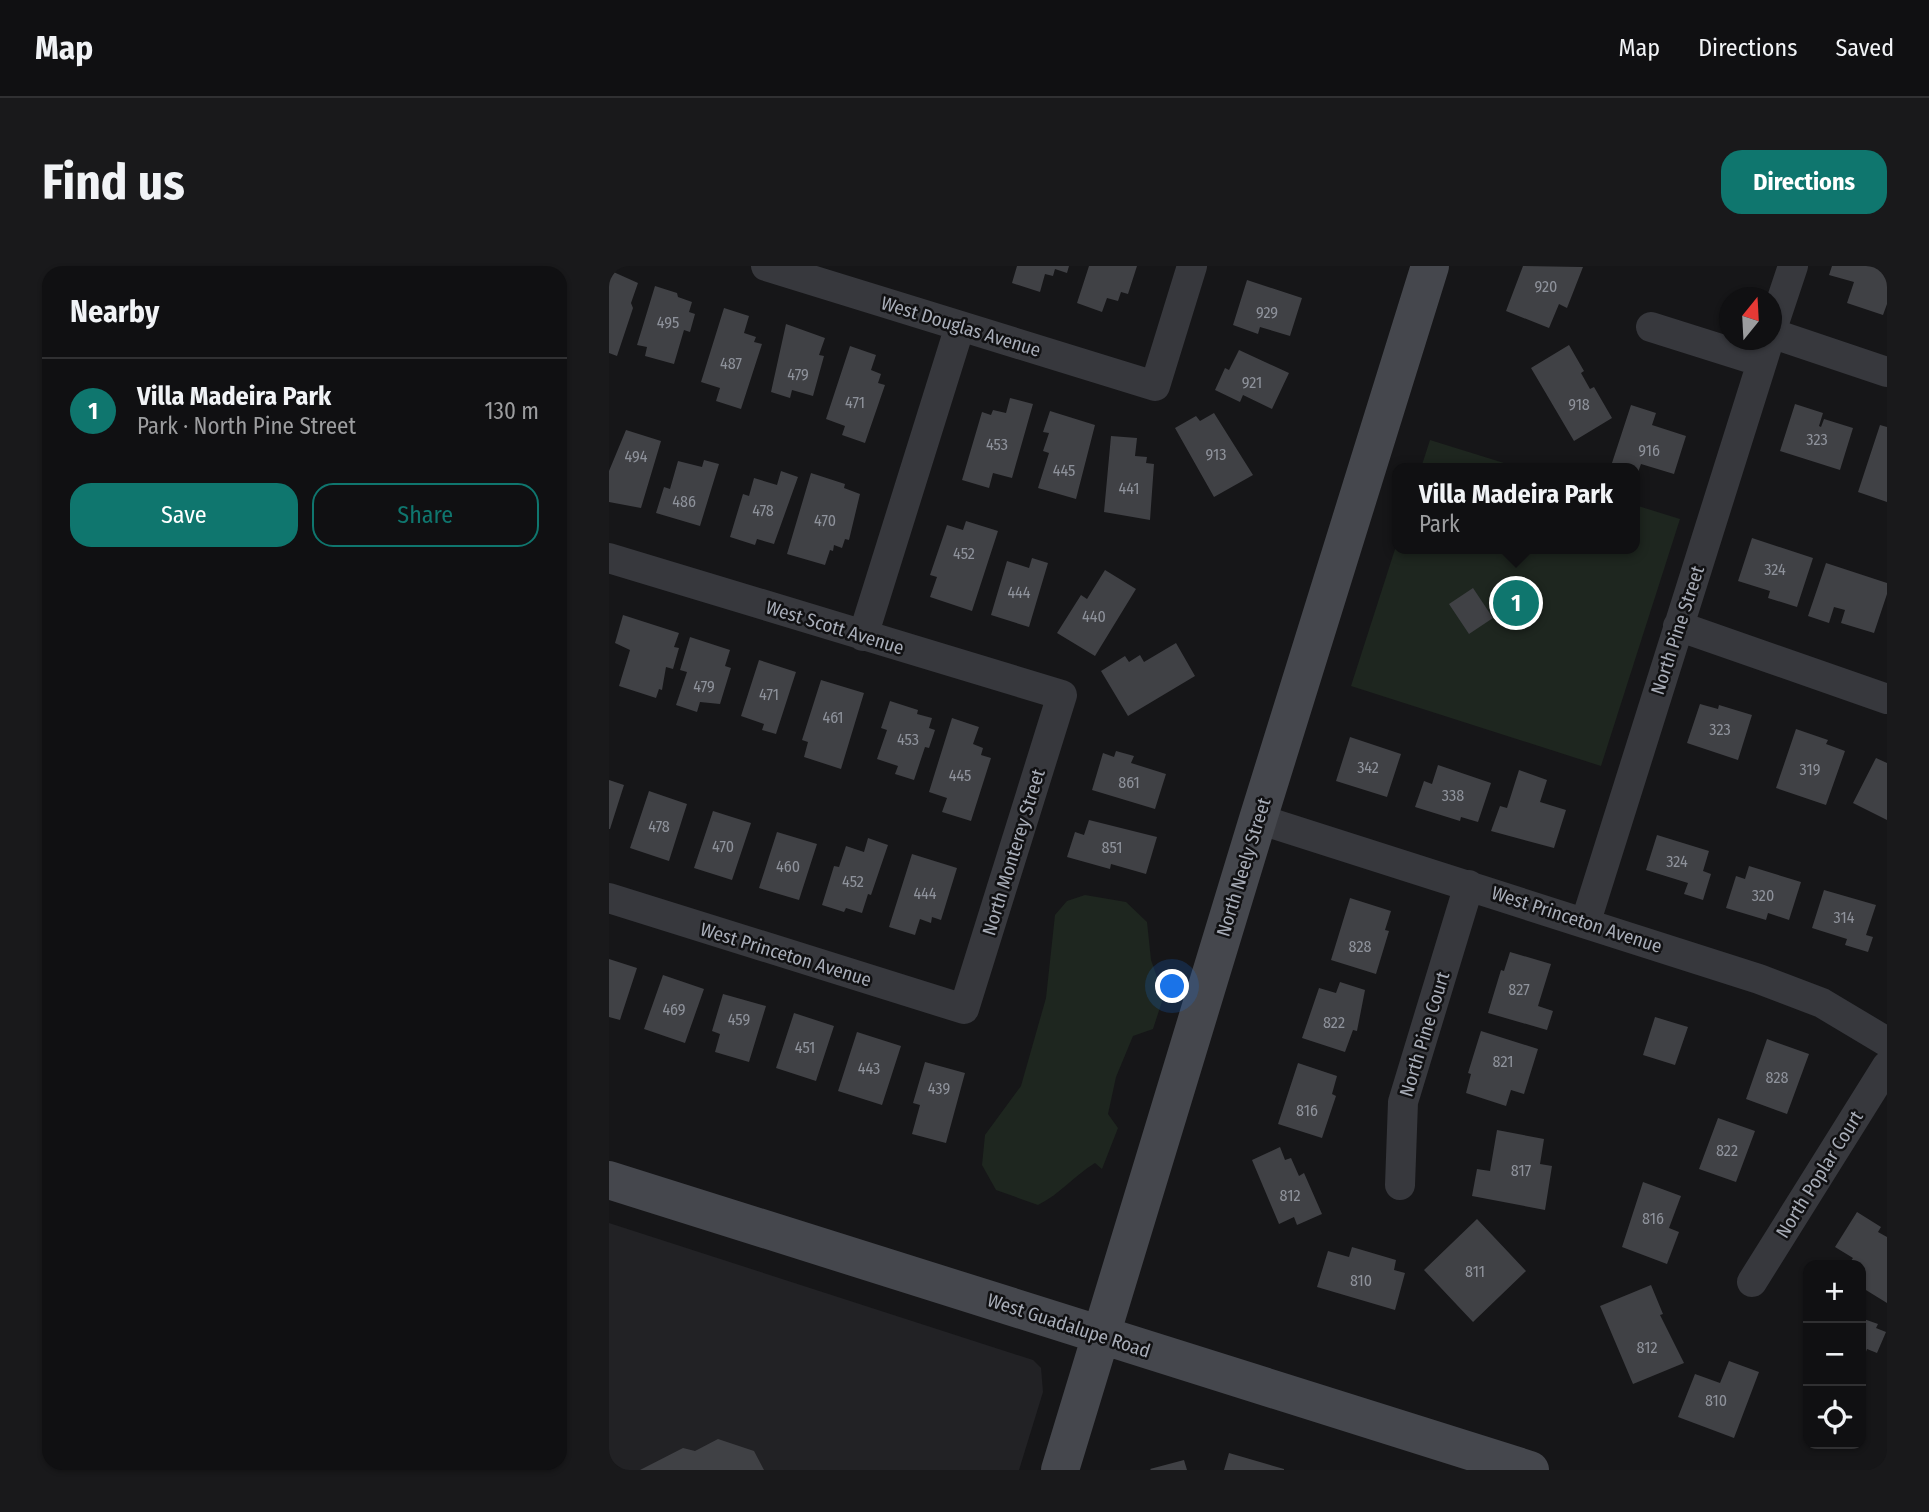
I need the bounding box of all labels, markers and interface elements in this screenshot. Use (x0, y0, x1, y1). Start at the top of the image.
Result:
text: Map (35, 28, 93, 68)
text: Map (1619, 34, 1660, 62)
text: Directions (1698, 34, 1797, 62)
text: Saved (1835, 34, 1894, 62)
button: Directions (1721, 150, 1887, 214)
text: Find us (42, 153, 185, 212)
house number: 920 (1535, 277, 1557, 296)
north arrow (1719, 287, 1782, 350)
street label: West Douglas Avenue (878, 291, 1044, 362)
text: Nearby (70, 294, 159, 330)
house number: 929 (1256, 303, 1278, 322)
house number: 495 (657, 313, 679, 332)
house number: 487 (720, 354, 743, 373)
house number: 479 (787, 365, 809, 384)
house number: 921 (1242, 373, 1262, 392)
text: Villa Madeira Park (137, 381, 331, 412)
house number: 471 (845, 393, 865, 412)
house number: 918 (1568, 395, 1590, 414)
text: 1 (88, 397, 98, 425)
text: 130 m (485, 397, 539, 425)
text: Park · North Pine Street (137, 412, 356, 440)
house number: 323 (1806, 430, 1828, 449)
house number: 453 (986, 435, 1008, 454)
house number: 916 (1638, 441, 1660, 460)
house number: 913 (1206, 445, 1226, 464)
house number: 494 (625, 447, 648, 466)
house number: 445 (1053, 461, 1075, 480)
popup (1392, 463, 1640, 554)
house number: 441 (1119, 479, 1139, 498)
text: Villa Madeira Park (1419, 479, 1613, 510)
button: Save (70, 483, 298, 547)
button: Share (312, 483, 539, 547)
house number: 486 (672, 492, 696, 511)
house number: 478 (752, 501, 774, 520)
text: Park (1419, 510, 1460, 538)
house number: 470 (814, 511, 836, 530)
house number: 452 (953, 544, 975, 563)
house number: 324 (1764, 560, 1786, 579)
street label: North Pine Street (1646, 562, 1709, 698)
pin: 1 (1493, 577, 1539, 629)
house number: 444 (1007, 583, 1031, 602)
street label: West Scott Avenue (763, 596, 907, 659)
house number: 440 (1082, 607, 1106, 626)
house number: 479 (693, 677, 715, 696)
house number: 471 (759, 685, 779, 704)
house number: 461 (822, 708, 844, 727)
house number: 323 (1709, 720, 1731, 739)
house number: 453 (897, 730, 919, 749)
house number: 342 (1357, 758, 1379, 777)
house number: 319 (1800, 760, 1821, 779)
street label: North Monterey Street (977, 765, 1050, 938)
house number: 445 (949, 766, 971, 785)
house number: 861 (1118, 773, 1140, 792)
house number: 338 (1442, 786, 1464, 805)
street label: North Neely Street (1211, 794, 1276, 939)
house number: 478 (648, 817, 670, 836)
house number: 470 (712, 837, 734, 856)
house number: 851 (1102, 838, 1122, 857)
house number: 324 (1666, 852, 1688, 871)
house number: 460 (776, 857, 800, 876)
house number: 452 (842, 872, 864, 891)
street label: West Princeton Avenue (1489, 881, 1665, 958)
house number: 444 (913, 884, 937, 903)
house number: 320 (1752, 886, 1774, 905)
house number: 314 (1834, 908, 1855, 927)
street label: West Princeton Avenue (697, 917, 874, 991)
house number: 828 (1349, 937, 1371, 956)
street label: North Pine Court (1395, 968, 1455, 1099)
your location (1155, 969, 1189, 1003)
house number: 827 (1508, 980, 1530, 999)
house number: 469 (662, 1000, 686, 1019)
house number: 459 (728, 1010, 750, 1029)
house number: 822 (1323, 1013, 1345, 1032)
house number: 451 (795, 1038, 815, 1057)
house number: 821 (1493, 1052, 1513, 1071)
house number: 443 (858, 1059, 880, 1078)
house number: 828 (1766, 1068, 1788, 1087)
house number: 439 (928, 1079, 950, 1098)
house number: 816 (1296, 1101, 1318, 1120)
street label: North Poplar Court (1771, 1106, 1868, 1242)
house number: 822 (1716, 1141, 1738, 1160)
house number: 817 (1511, 1161, 1532, 1180)
house number: 812 (1280, 1186, 1300, 1205)
house number: 816 (1642, 1209, 1664, 1228)
map controls (1803, 1260, 1866, 1449)
button: + (1803, 1260, 1866, 1323)
house number: 811 (1465, 1262, 1485, 1281)
house number: 810 (1350, 1271, 1372, 1290)
street label: West Guadalupe Road (984, 1288, 1153, 1363)
button: − (1803, 1323, 1866, 1386)
house number: 812 (1637, 1338, 1657, 1357)
button: locate (1803, 1386, 1866, 1449)
house number: 810 (1705, 1391, 1727, 1410)

